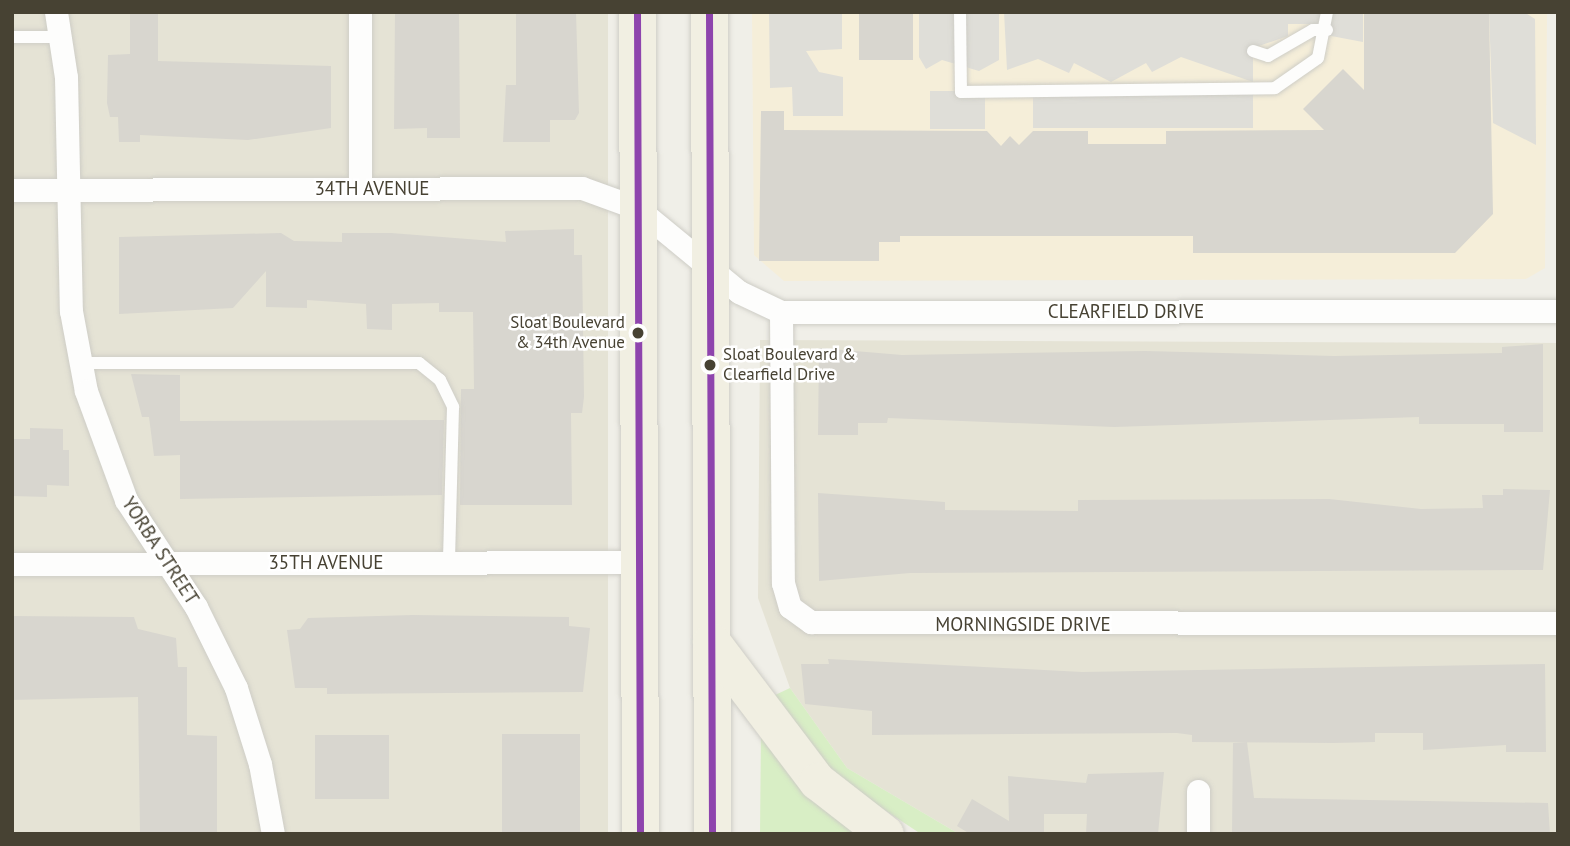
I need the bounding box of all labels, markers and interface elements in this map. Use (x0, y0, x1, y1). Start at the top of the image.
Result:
street label: 34TH AVENUE (314, 178, 430, 200)
street label: CLEARFIELD DRIVE (1048, 301, 1204, 323)
place label: Sloat Boulevard & 34th Avenue (510, 313, 625, 353)
marker: Sloat Boulevard & 34th Avenue (631, 326, 645, 340)
place label: Sloat Boulevard & Clearfield Drive (723, 345, 856, 385)
marker: Sloat Boulevard & Clearfield Drive (703, 358, 717, 372)
street label: YORBA STREET (117, 493, 203, 609)
street label: 35TH AVENUE (268, 552, 384, 574)
street label: MORNINGSIDE DRIVE (935, 614, 1111, 636)

